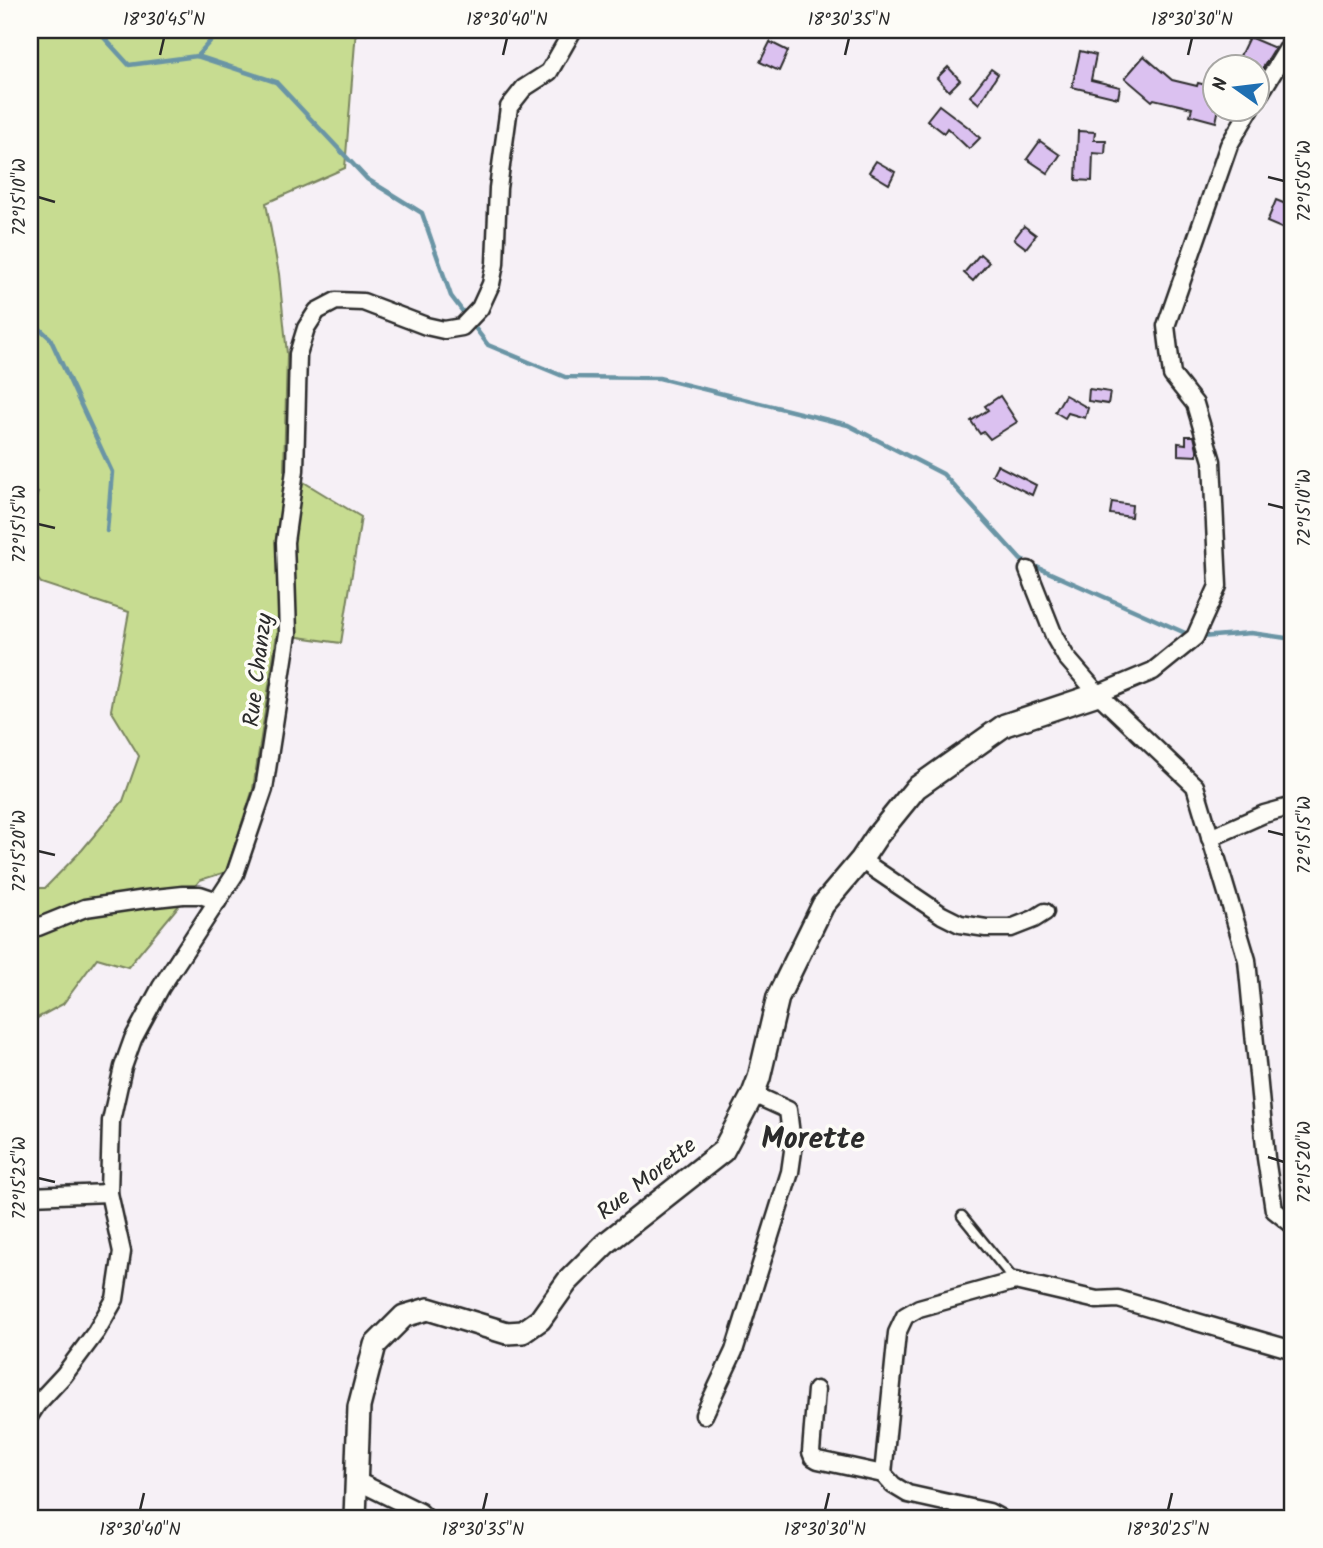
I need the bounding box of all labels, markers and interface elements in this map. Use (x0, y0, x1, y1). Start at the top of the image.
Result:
text: 18°30'45"N (123, 6, 205, 35)
text: 18°30'40"N (466, 6, 548, 35)
text: 18°30'35"N (808, 6, 890, 35)
text: 18°30'30"N (1151, 6, 1233, 35)
north arrow (1200, 52, 1270, 122)
text: N (1205, 75, 1237, 94)
text: 72°15'05"W (1291, 140, 1320, 222)
text: 72°15'10"W (6, 158, 35, 236)
text: 72°15'10"W (1291, 469, 1320, 547)
text: 72°15'15"W (6, 485, 35, 563)
street label: Rue Chanzy (234, 611, 284, 729)
text: 72°15'15"W (1291, 796, 1320, 874)
text: 72°15'20"W (6, 810, 35, 892)
district label: Morette (761, 1116, 865, 1164)
text: 72°15'20"W (1291, 1121, 1320, 1203)
street label: Rue Morette (589, 1129, 705, 1230)
text: 72°15'25"W (6, 1137, 35, 1219)
text: 18°30'40"N (99, 1516, 181, 1545)
text: 18°30'35"N (442, 1516, 524, 1545)
text: 18°30'30"N (784, 1516, 866, 1545)
text: 18°30'25"N (1127, 1516, 1209, 1545)

